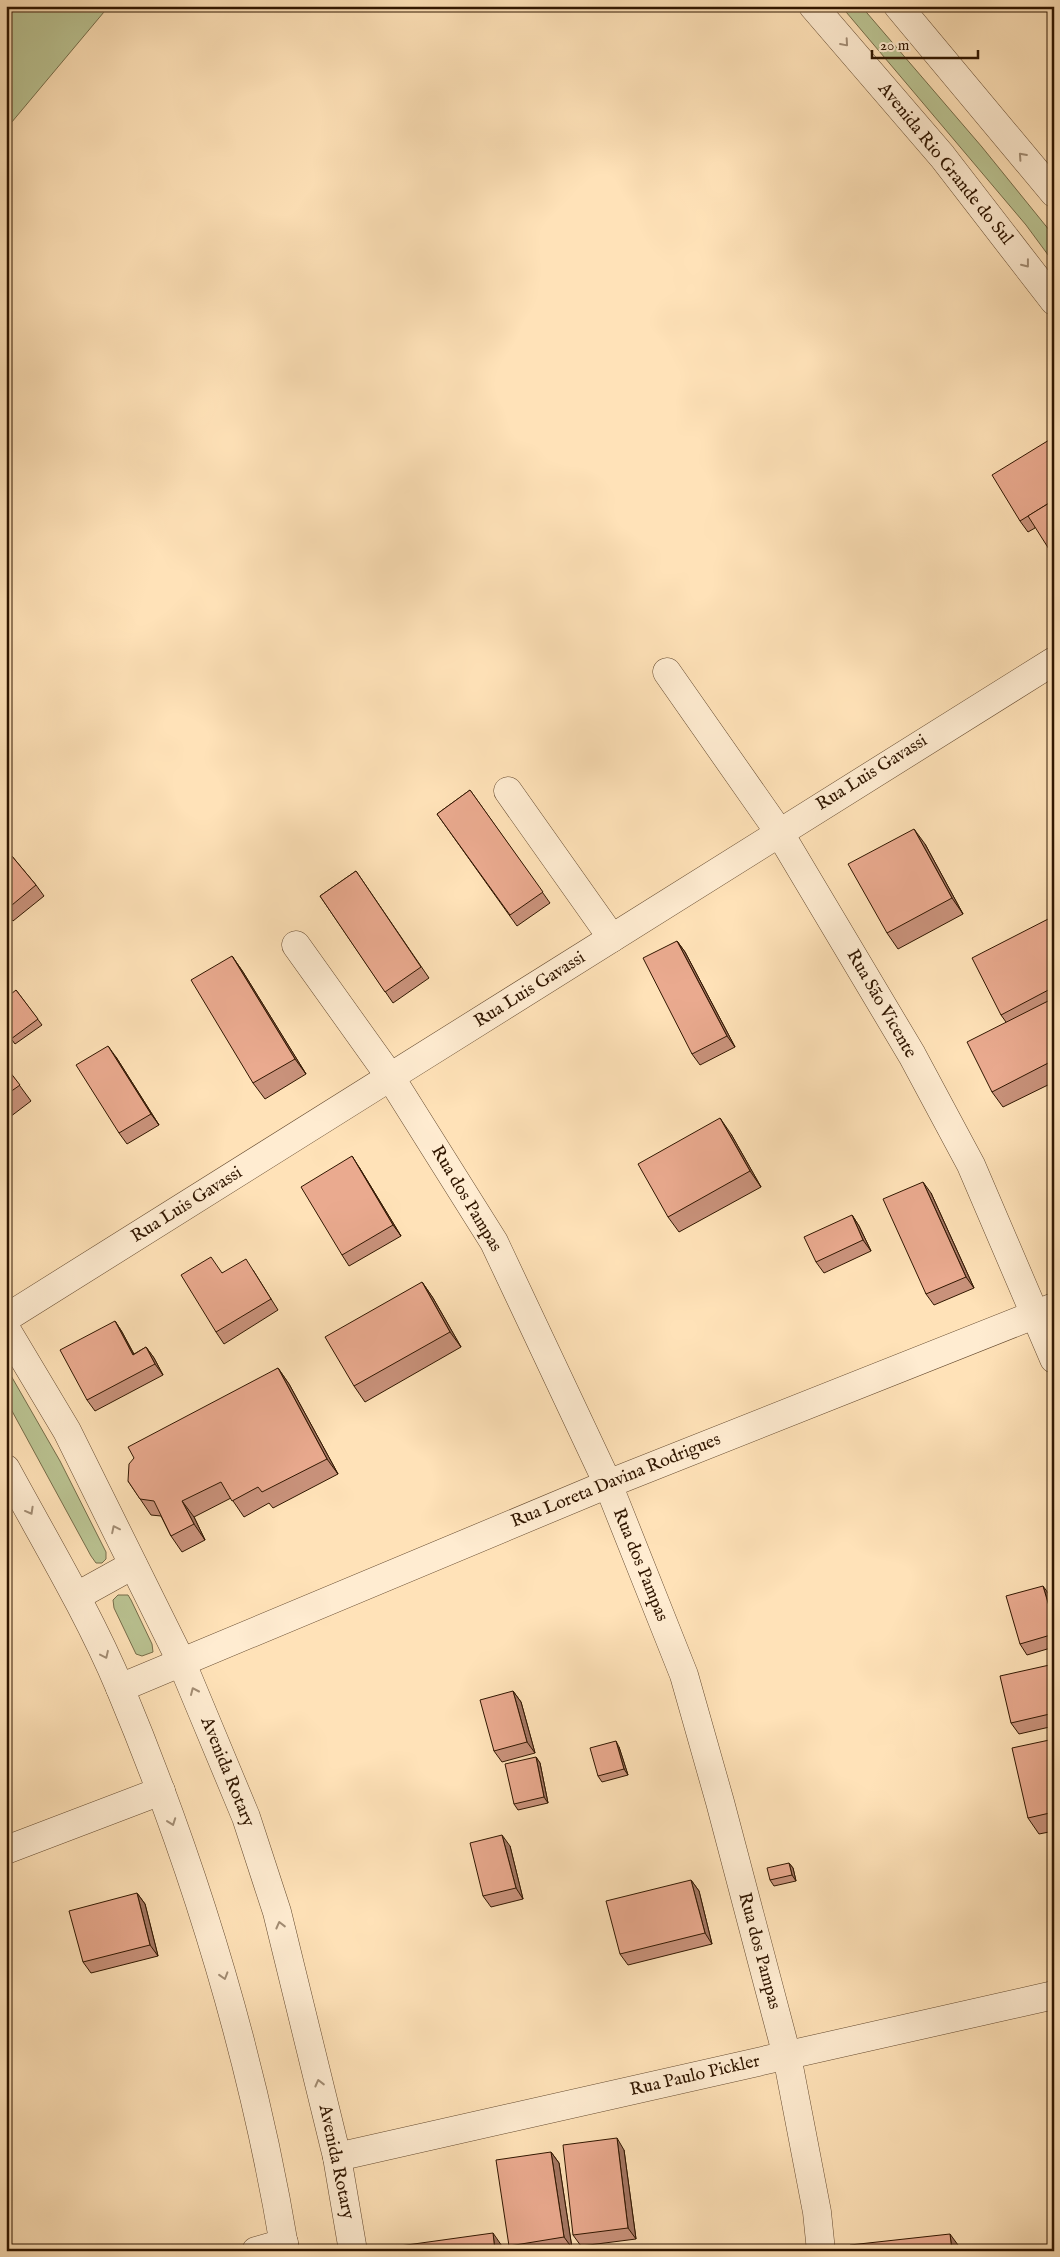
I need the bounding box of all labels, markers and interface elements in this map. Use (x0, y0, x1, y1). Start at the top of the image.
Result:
scale bar (872, 28, 979, 60)
text: 20 m (880, 36, 910, 55)
one-way arrow (840, 37, 849, 46)
street label: Avenida Rio Grande do Sul (872, 77, 1018, 250)
one-way arrow (1019, 152, 1028, 161)
one-way arrow (1020, 258, 1029, 267)
street label: Rua Luis Gavassi (812, 730, 932, 816)
street label: Rua São Vicente (841, 946, 921, 1062)
street label: Rua Luis Gavassi (470, 947, 590, 1033)
street label: Rua dos Pampas (425, 1142, 507, 1256)
street label: Rua Luis Gavassi (127, 1162, 247, 1248)
street label: Rua Loreta Davina Rodrigues (508, 1428, 724, 1534)
street label: Rua dos Pampas (607, 1505, 673, 1625)
one-way arrow (23, 1506, 33, 1515)
one-way arrow (111, 1525, 121, 1534)
one-way arrow (98, 1650, 108, 1659)
one-way arrow (190, 1687, 201, 1696)
street label: Avenida Rotary (194, 1713, 259, 1830)
one-way arrow (166, 1817, 176, 1826)
street label: Rua dos Pampas (732, 1890, 786, 2012)
one-way arrow (275, 1921, 286, 1930)
one-way arrow (218, 1972, 228, 1980)
street label: Rua Paulo Pickler (628, 2050, 763, 2102)
one-way arrow (314, 2079, 325, 2088)
street label: Avenida Rotary (312, 2102, 359, 2221)

